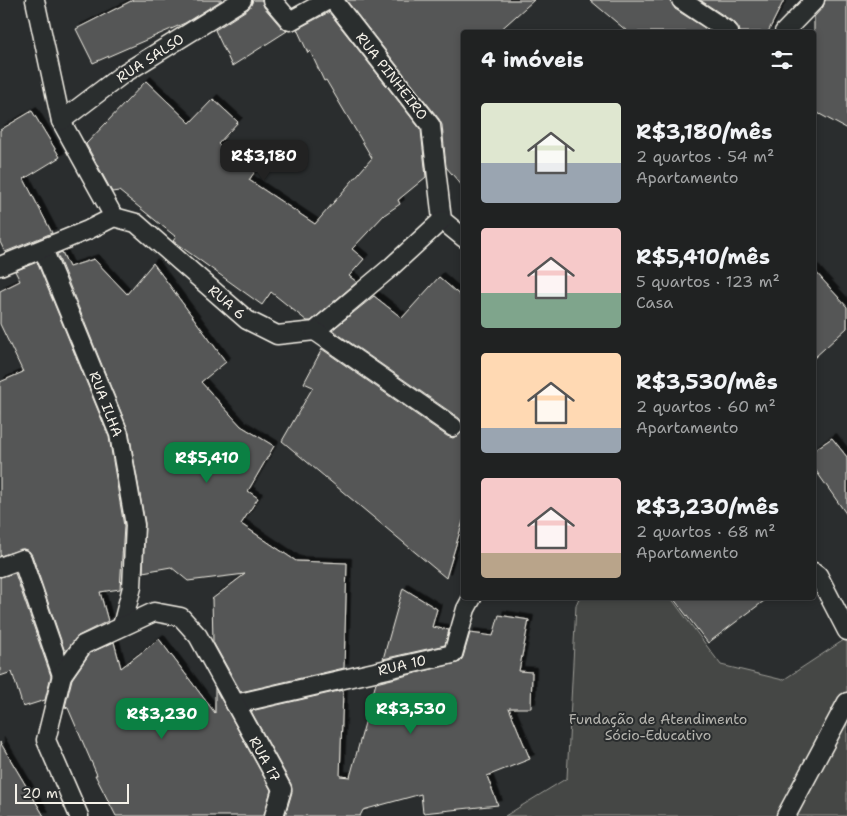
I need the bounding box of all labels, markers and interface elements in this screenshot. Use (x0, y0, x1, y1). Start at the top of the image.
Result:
street label: RUA SALSO (113, 29, 187, 87)
street label: RUA PINHEIRO (352, 29, 432, 123)
text: 4 imóveis (481, 46, 584, 74)
icon: filters (768, 46, 796, 74)
text: R$3,180/mês (636, 118, 772, 146)
icon: home (521, 123, 581, 183)
pin: R$3,180 (218, 140, 310, 182)
text: R$3,180 (231, 145, 297, 166)
text: 2 quartos · 54 m² (636, 146, 774, 167)
text: Apartamento (636, 167, 738, 188)
text: R$5,410/mês (636, 243, 770, 271)
icon: home (521, 248, 581, 308)
text: 5 quartos · 123 m² (636, 271, 780, 292)
street label: RUA 6 (205, 281, 249, 323)
text: Casa (636, 292, 673, 313)
text: R$3,530/mês (636, 368, 778, 396)
street label: RUA ILHA (85, 369, 127, 439)
icon: home (521, 373, 581, 433)
text: 2 quartos · 60 m² (636, 396, 776, 417)
text: Apartamento (636, 417, 738, 438)
pin: R$5,410 (161, 442, 253, 484)
text: R$5,410 (175, 447, 239, 468)
text: R$3,230/mês (636, 493, 779, 521)
icon: home (521, 498, 581, 558)
text: 2 quartos · 68 m² (636, 521, 776, 542)
text: Apartamento (636, 542, 738, 563)
street label: RUA 10 (376, 651, 428, 679)
pin: R$3,530 (365, 692, 457, 735)
pin: R$3,230 (116, 698, 208, 740)
text: R$3,530 (376, 698, 446, 719)
text: R$3,230 (127, 703, 197, 724)
park label: Fundação de Atendimento Sócio-Educativo (569, 710, 747, 744)
street label: RUA 17 (245, 733, 285, 785)
scale bar (15, 781, 129, 804)
text: 20 m (22, 784, 58, 802)

